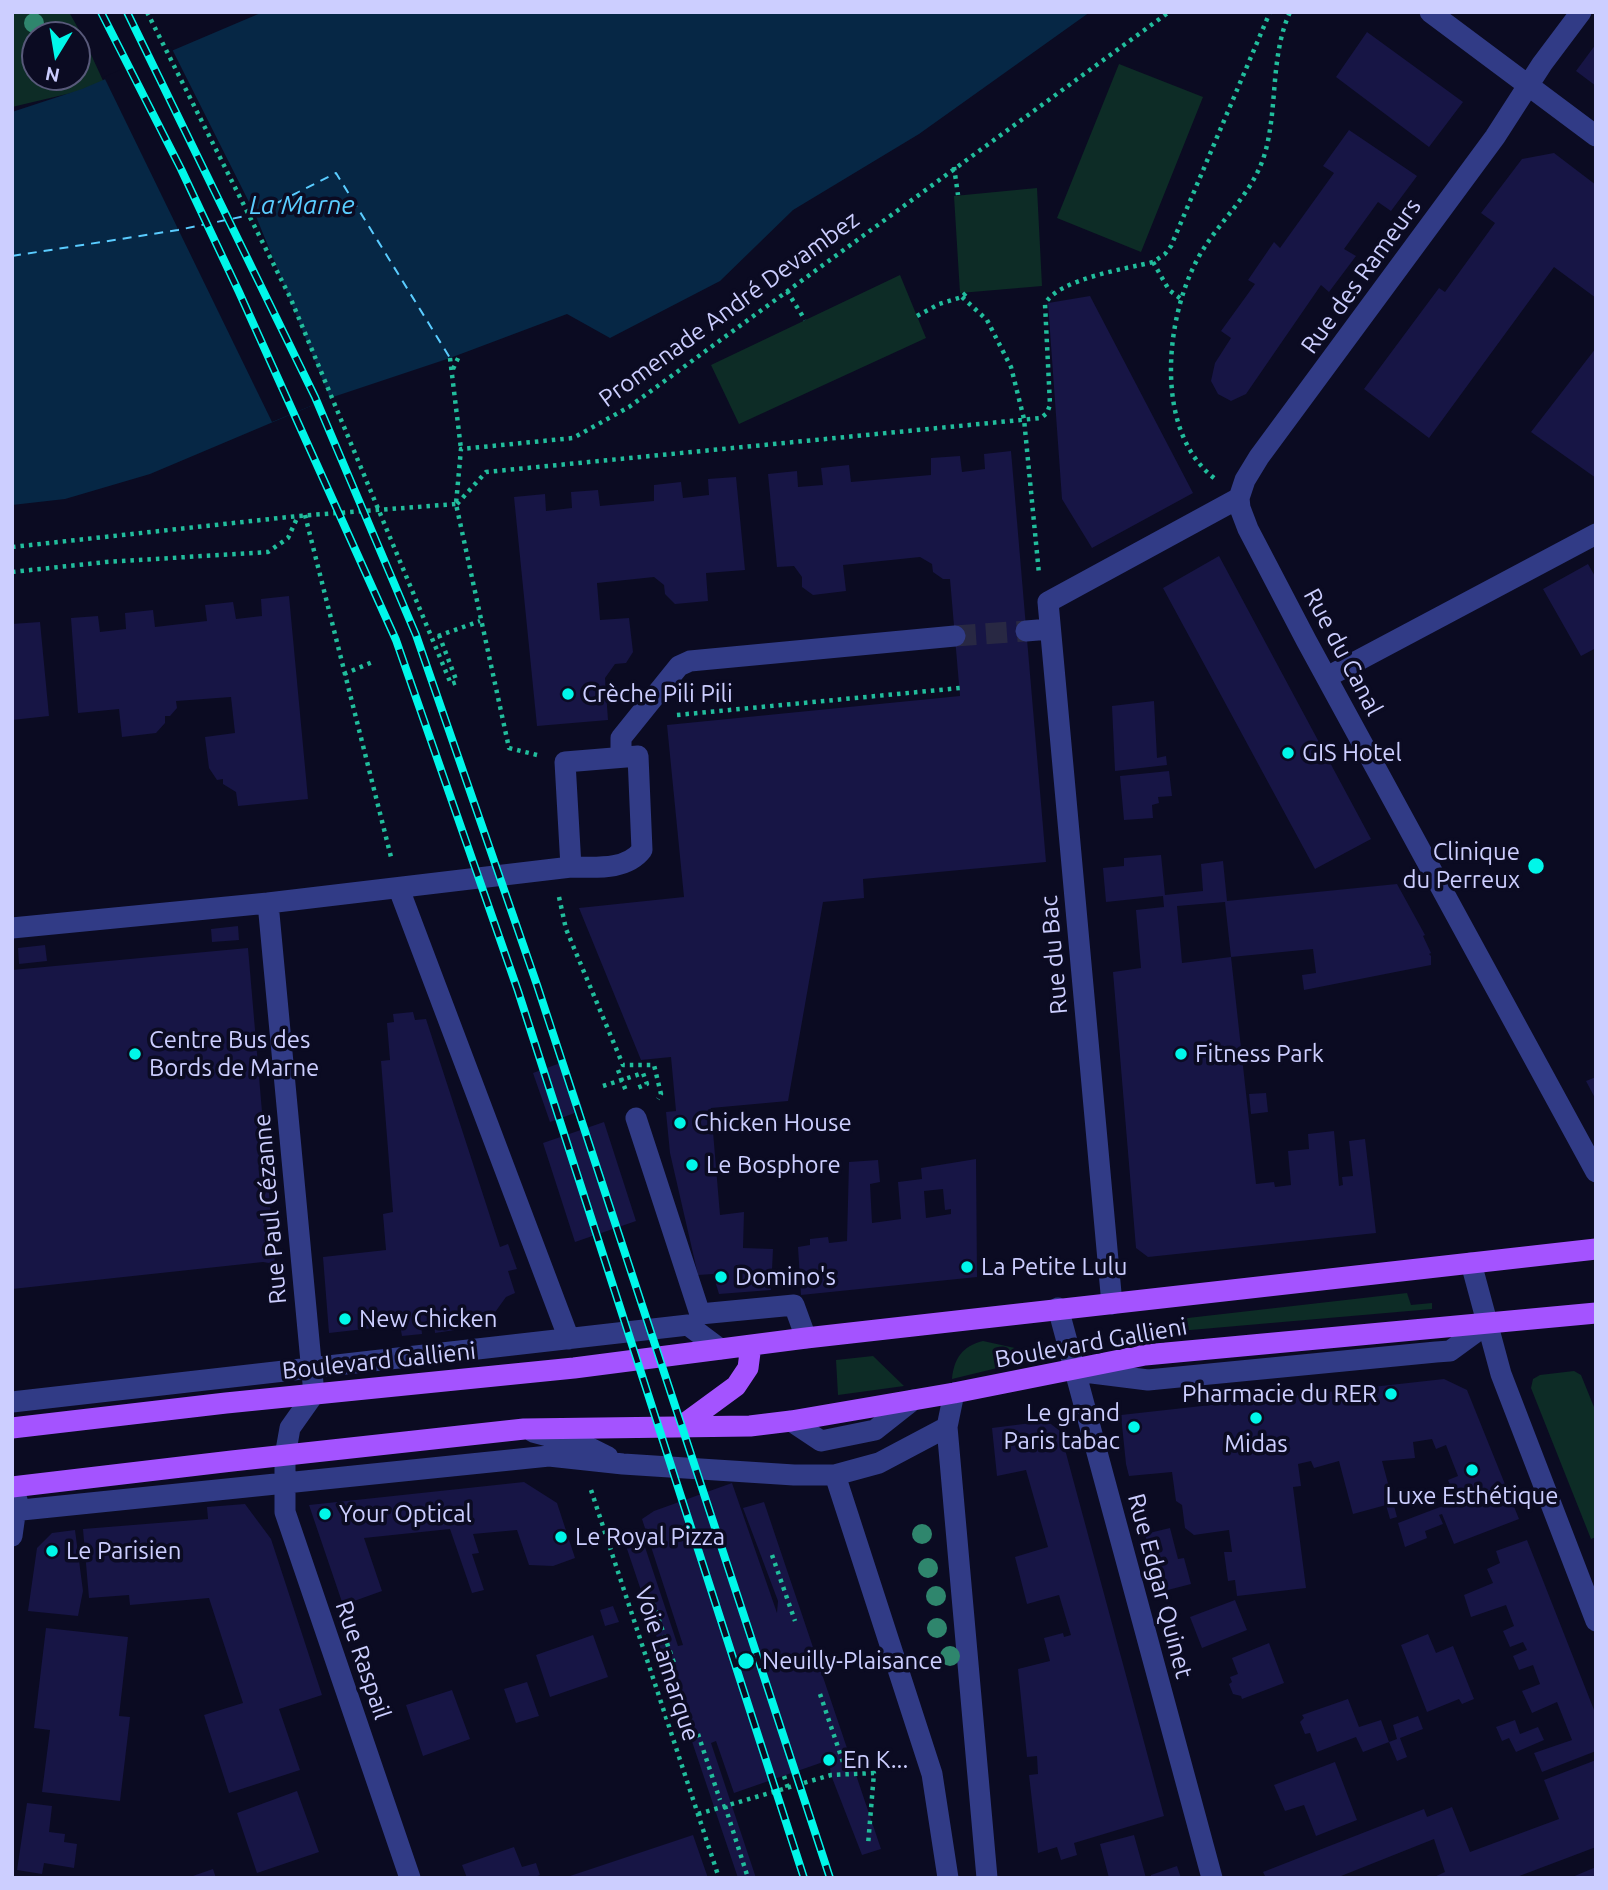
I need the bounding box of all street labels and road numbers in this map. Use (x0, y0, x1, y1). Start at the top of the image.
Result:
street label: Rue des Rameurs (1295, 193, 1427, 359)
street label: Promenade André Devambez (593, 205, 865, 413)
street label: Rue du Canal (1297, 583, 1389, 721)
street label: Rue du Bac (1034, 894, 1074, 1016)
street label: Rue Paul Cézanne (247, 1112, 293, 1306)
street label: Boulevard Gallieni (993, 1312, 1189, 1374)
street label: Boulevard Gallieni (281, 1337, 477, 1385)
street label: Rue Edgar Quinet (1122, 1491, 1198, 1681)
street label: Voie Lamarque (628, 1583, 706, 1745)
street label: Rue Raspail (329, 1597, 397, 1723)

